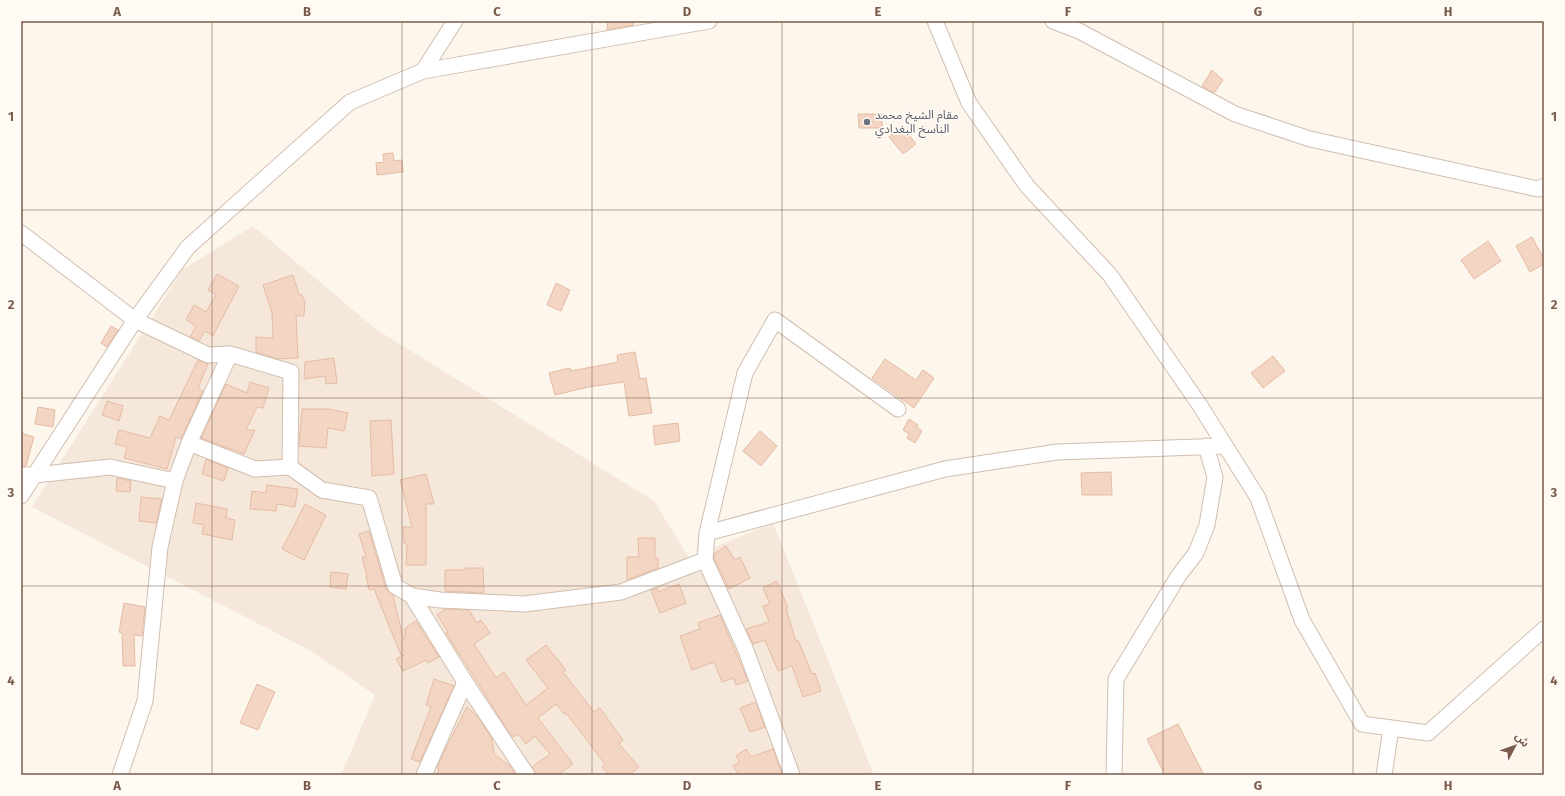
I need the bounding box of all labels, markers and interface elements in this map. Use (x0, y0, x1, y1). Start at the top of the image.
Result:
text: A (112, 4, 121, 19)
text: B (303, 4, 311, 19)
text: C (493, 4, 501, 19)
text: D (683, 4, 692, 19)
text: E (875, 4, 882, 19)
text: F (1065, 4, 1072, 19)
text: G (1254, 4, 1262, 19)
text: H (1444, 4, 1452, 19)
place label: مقام الشيخ محمد الناسخ البغدادي (875, 108, 959, 139)
text: 1 (8, 109, 14, 124)
text: 1 (1551, 109, 1557, 124)
marker: مقام الشيخ محمد الناسخ البغدادي (862, 117, 872, 127)
text: 2 (8, 297, 15, 312)
text: 2 (1551, 297, 1558, 312)
text: 3 (7, 485, 15, 500)
text: 3 (1550, 485, 1558, 500)
text: 4 (7, 673, 15, 688)
text: 4 (1550, 673, 1558, 688)
north arrow (1495, 726, 1535, 766)
text: ش (1512, 730, 1532, 750)
text: A (112, 778, 121, 793)
text: B (303, 778, 311, 793)
text: C (493, 778, 501, 793)
text: D (683, 778, 692, 793)
text: E (875, 778, 882, 793)
text: F (1065, 778, 1072, 793)
text: G (1254, 778, 1262, 793)
text: H (1444, 778, 1452, 793)

